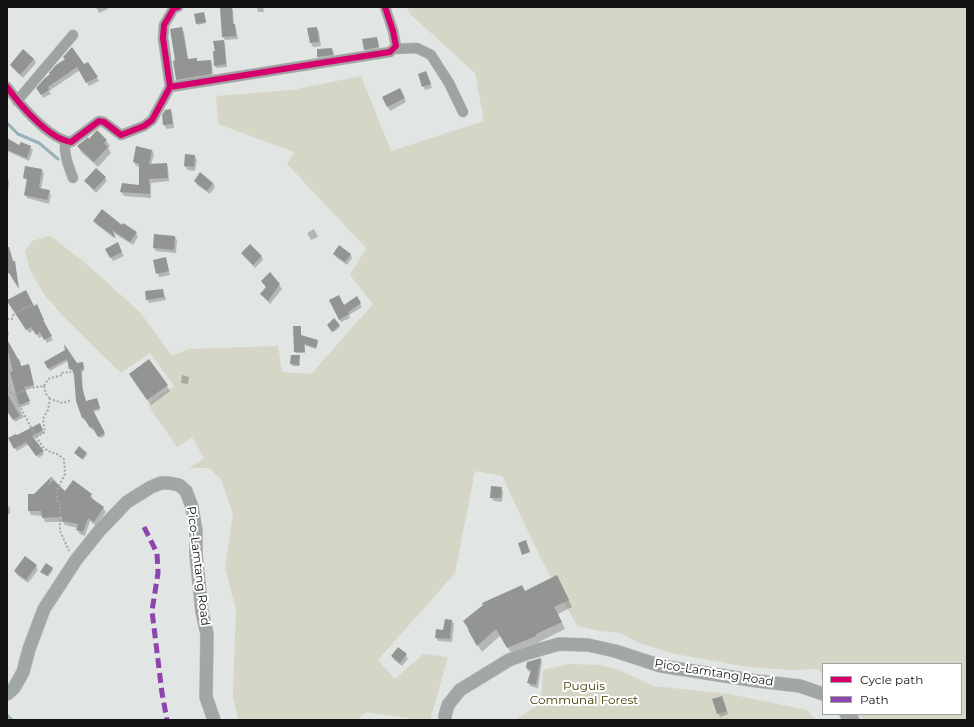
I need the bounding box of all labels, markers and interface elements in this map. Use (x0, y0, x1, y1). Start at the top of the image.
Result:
street label: Pico-Lamtang Road (184, 505, 212, 627)
street label: Pico-Lamtang Road (654, 656, 774, 690)
legend (822, 663, 962, 715)
text: Cycle path (860, 672, 923, 687)
park label: Puguis Communal Forest (530, 679, 638, 707)
text: Path (860, 692, 889, 707)

